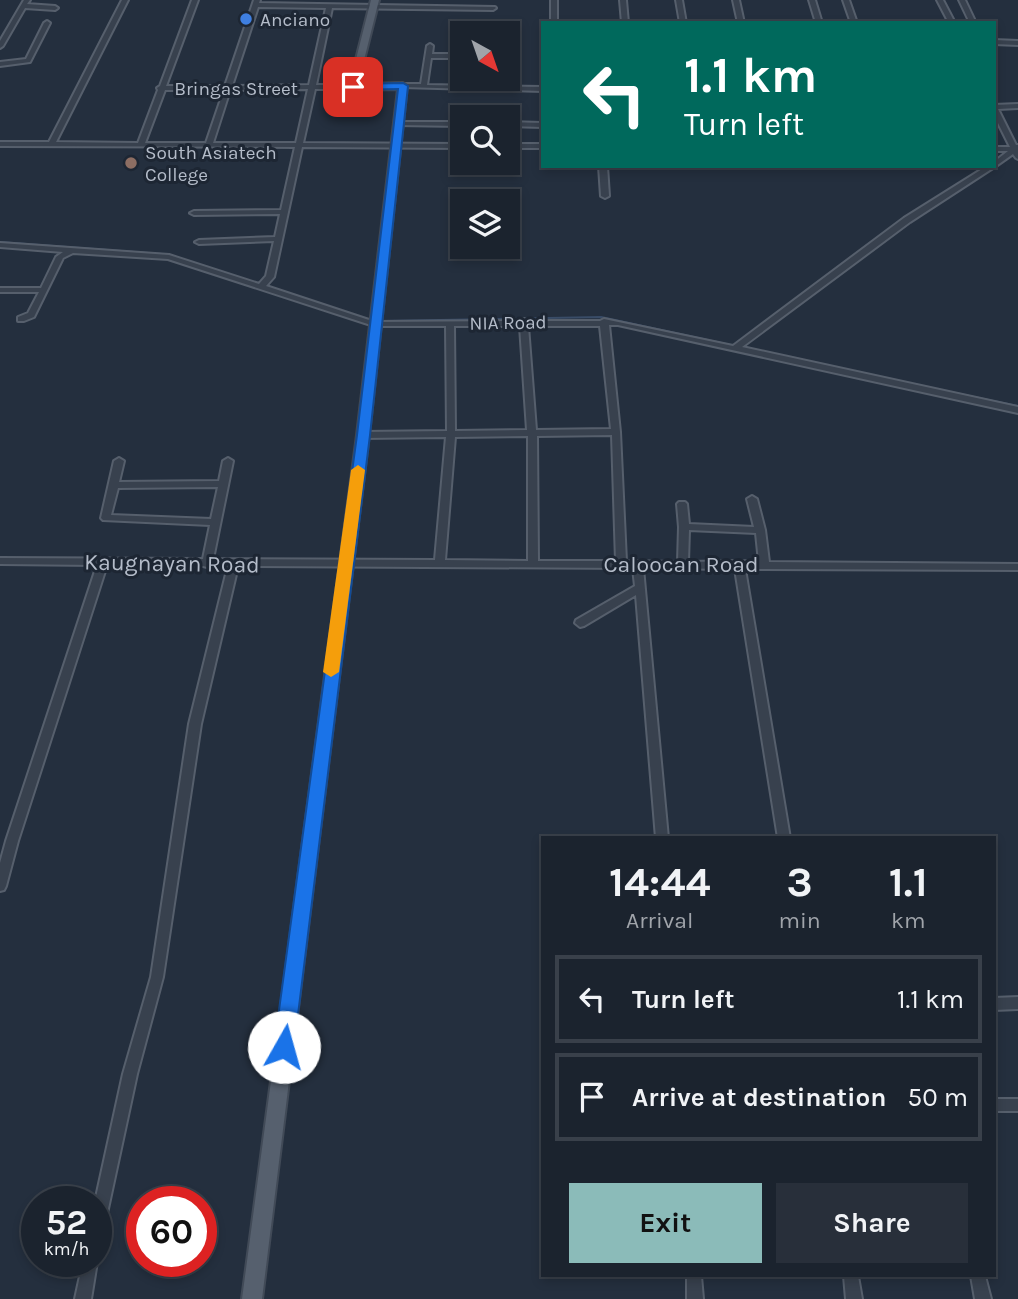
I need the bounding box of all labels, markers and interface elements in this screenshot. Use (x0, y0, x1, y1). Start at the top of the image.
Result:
place label: Anciano (260, 9, 330, 31)
marker: Anciano (238, 11, 254, 27)
north arrow (450, 21, 520, 91)
map controls (450, 21, 520, 259)
text: 1.1 km (684, 47, 817, 104)
icon: left (569, 49, 660, 140)
pin (323, 57, 383, 117)
icon: arrive (334, 68, 372, 106)
street label: Bringas Street (174, 78, 298, 100)
button: search (450, 105, 520, 175)
text: Turn left (684, 106, 804, 143)
place label: South Asiatech College (145, 142, 277, 186)
marker: South Asiatech College (123, 155, 139, 171)
button: layers (450, 189, 520, 259)
street label: NIA Road (469, 311, 547, 335)
street label: Kaugnayan Road (84, 548, 260, 579)
street label: Caloocan Road (603, 551, 759, 578)
text: 14:44 (609, 857, 710, 907)
text: 3 (787, 857, 813, 907)
text: 1.1 (889, 857, 928, 907)
text: Arrival (626, 907, 693, 934)
text: min (778, 907, 821, 934)
text: km (891, 907, 926, 934)
icon: left (573, 980, 611, 1018)
text: Turn left (632, 984, 734, 1015)
text: 1.1 km (897, 984, 964, 1015)
position arrow (247, 1010, 321, 1084)
icon: arrive (573, 1078, 611, 1116)
text: Arrive at destination (632, 1082, 886, 1113)
text: 50 m (907, 1082, 968, 1113)
button: Exit (569, 1183, 762, 1263)
button: Share (776, 1183, 968, 1263)
speed limit sign: 60 (126, 1186, 217, 1277)
text: 52 (46, 1202, 87, 1243)
text: km/h (44, 1238, 89, 1260)

